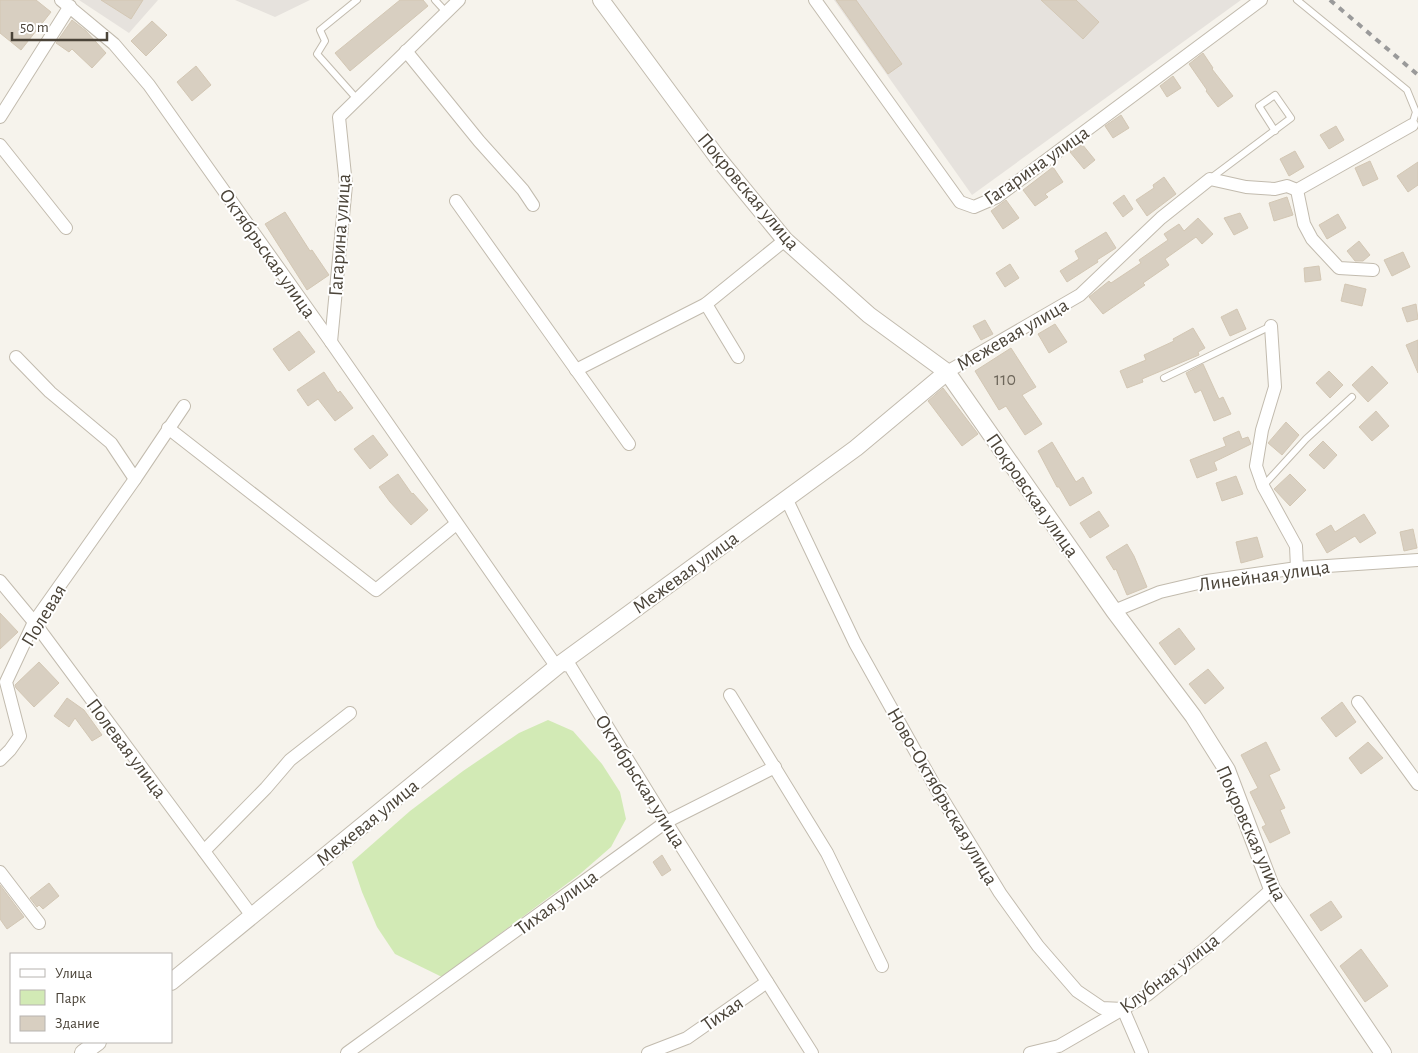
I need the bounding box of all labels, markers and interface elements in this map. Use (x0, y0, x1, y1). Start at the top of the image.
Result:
scale bar (12, 10, 108, 42)
text: 50 m (20, 20, 49, 35)
street label: Гагарина улица (980, 122, 1093, 209)
street label: Покровская улица (694, 129, 803, 254)
street label: Гагарина улица (326, 173, 354, 297)
street label: Октябрьская улица (215, 185, 319, 322)
street label: Межевая улица (953, 295, 1072, 375)
house number: 110 (994, 371, 1016, 389)
street label: Покровская улица (982, 430, 1082, 561)
street label: Межевая улица (629, 528, 742, 618)
street label: Линейная улица (1197, 557, 1331, 595)
street label: Полевая (18, 581, 70, 650)
street label: Полевая улица (82, 695, 170, 802)
street label: Ново-Октябрьская улица (883, 704, 1001, 889)
street label: Октябрьская улица (591, 711, 689, 852)
street label: Покровская улица (1212, 763, 1290, 904)
street label: Межевая улица (313, 776, 423, 870)
street label: Тихая улица (512, 866, 601, 939)
street label: Клубная улица (1116, 930, 1223, 1018)
legend (10, 953, 172, 1043)
text: Улица (55, 966, 92, 981)
text: Парк (55, 991, 86, 1006)
street label: Тихая (698, 993, 747, 1035)
text: Здание (55, 1016, 100, 1031)

